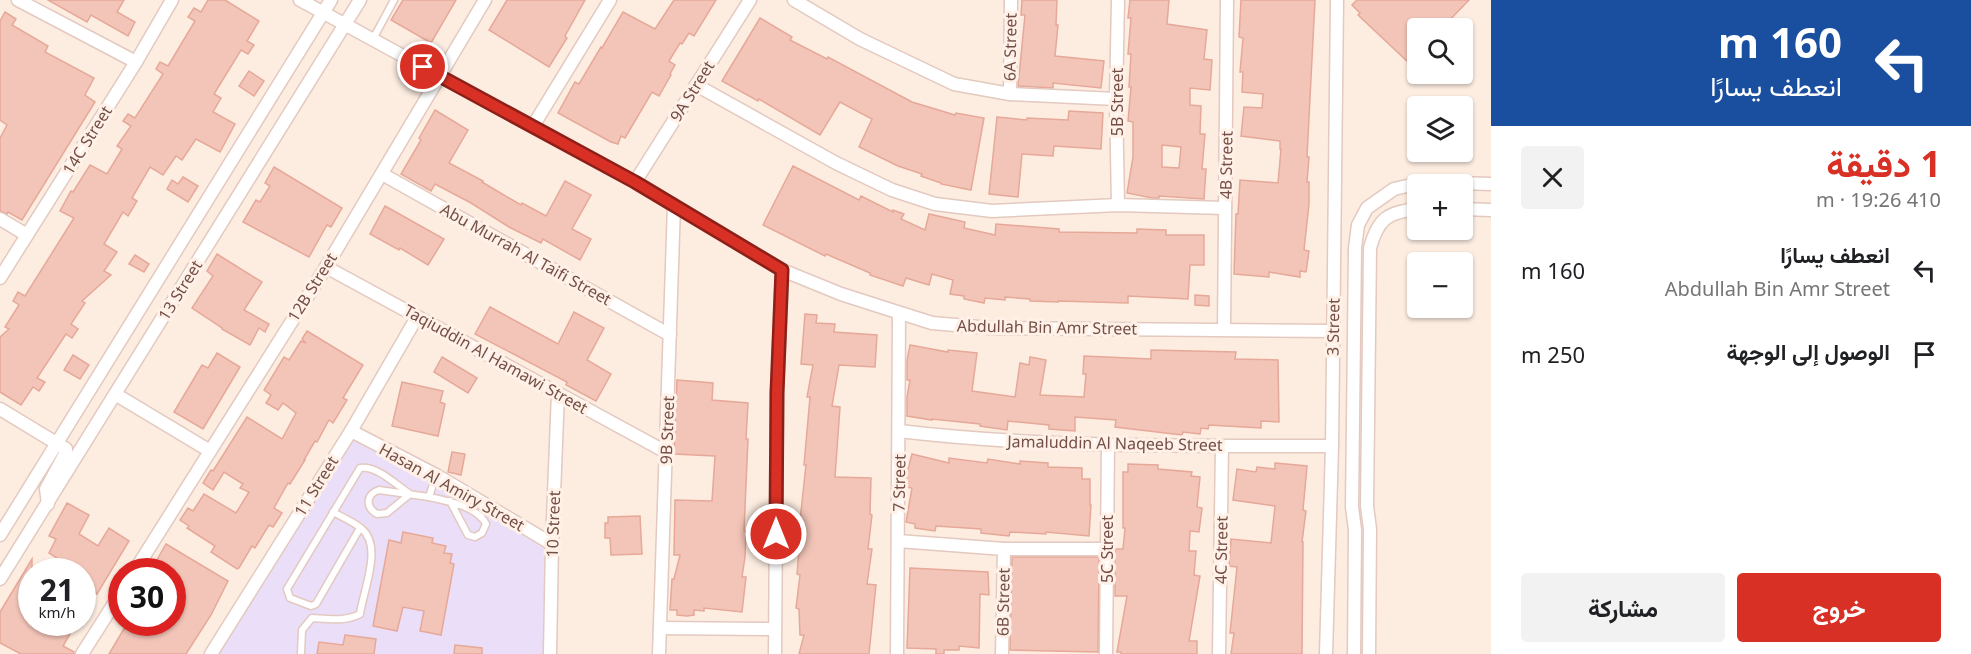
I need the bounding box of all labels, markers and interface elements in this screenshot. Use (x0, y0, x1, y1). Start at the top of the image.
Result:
street label: 6A Street (998, 12, 1022, 81)
text: 160 m (1718, 13, 1842, 70)
map controls (1407, 18, 1473, 318)
button: search (1407, 18, 1473, 84)
icon: left (1863, 24, 1941, 102)
pin (397, 41, 448, 92)
icon: arrive (406, 50, 439, 83)
street label: 9A Street (665, 56, 720, 126)
text: انعطف يسارًا (1710, 67, 1842, 104)
street label: 5B Street (1106, 68, 1128, 136)
button: layers (1407, 96, 1473, 162)
street label: 14C Street (57, 101, 117, 179)
street label: 4B Street (1214, 130, 1238, 199)
text: 1 دقيقة (1826, 139, 1941, 188)
button: close (1521, 146, 1584, 209)
button: + (1407, 174, 1473, 240)
text: 410 m · 19:26 (1816, 186, 1941, 213)
street label: Abu Murrah Al Taifi Street (437, 198, 616, 310)
text: انعطف يسارًا (1780, 239, 1890, 269)
street label: 12B Street (282, 248, 342, 326)
button: − (1407, 252, 1473, 318)
icon: left (1908, 254, 1941, 287)
text: 160 m (1521, 255, 1585, 285)
street label: 13 Street (153, 256, 207, 324)
text: Abdullah Bin Amr Street (1665, 275, 1890, 302)
street label: 3 Street (1321, 298, 1345, 356)
street label: Taqiuddin Al Hamawi Street (400, 299, 592, 419)
street label: Abdullah Bin Amr Street (957, 314, 1138, 340)
text: الوصول إلى الوجهة (1726, 336, 1890, 366)
icon: arrive (1908, 338, 1941, 371)
text: 250 m (1521, 339, 1585, 369)
street label: 9B Street (655, 395, 679, 465)
street label: Jamaluddin Al Naqeeb Street (1005, 430, 1223, 456)
street label: Hasan Al Amiry Street (375, 438, 529, 536)
street label: 11 Street (289, 452, 343, 520)
street label: 7 Street (887, 454, 911, 512)
street label: 10 Street (541, 490, 565, 558)
position arrow (744, 502, 808, 566)
street label: 5C Street (1096, 515, 1118, 583)
street label: 4C Street (1209, 516, 1233, 584)
speed limit sign: 30 (108, 558, 186, 636)
street label: 6B Street (991, 567, 1015, 636)
text: 21 (40, 569, 74, 610)
button: مشاركة (1521, 573, 1725, 642)
button: خروج (1737, 573, 1941, 642)
text: km/h (39, 602, 75, 622)

